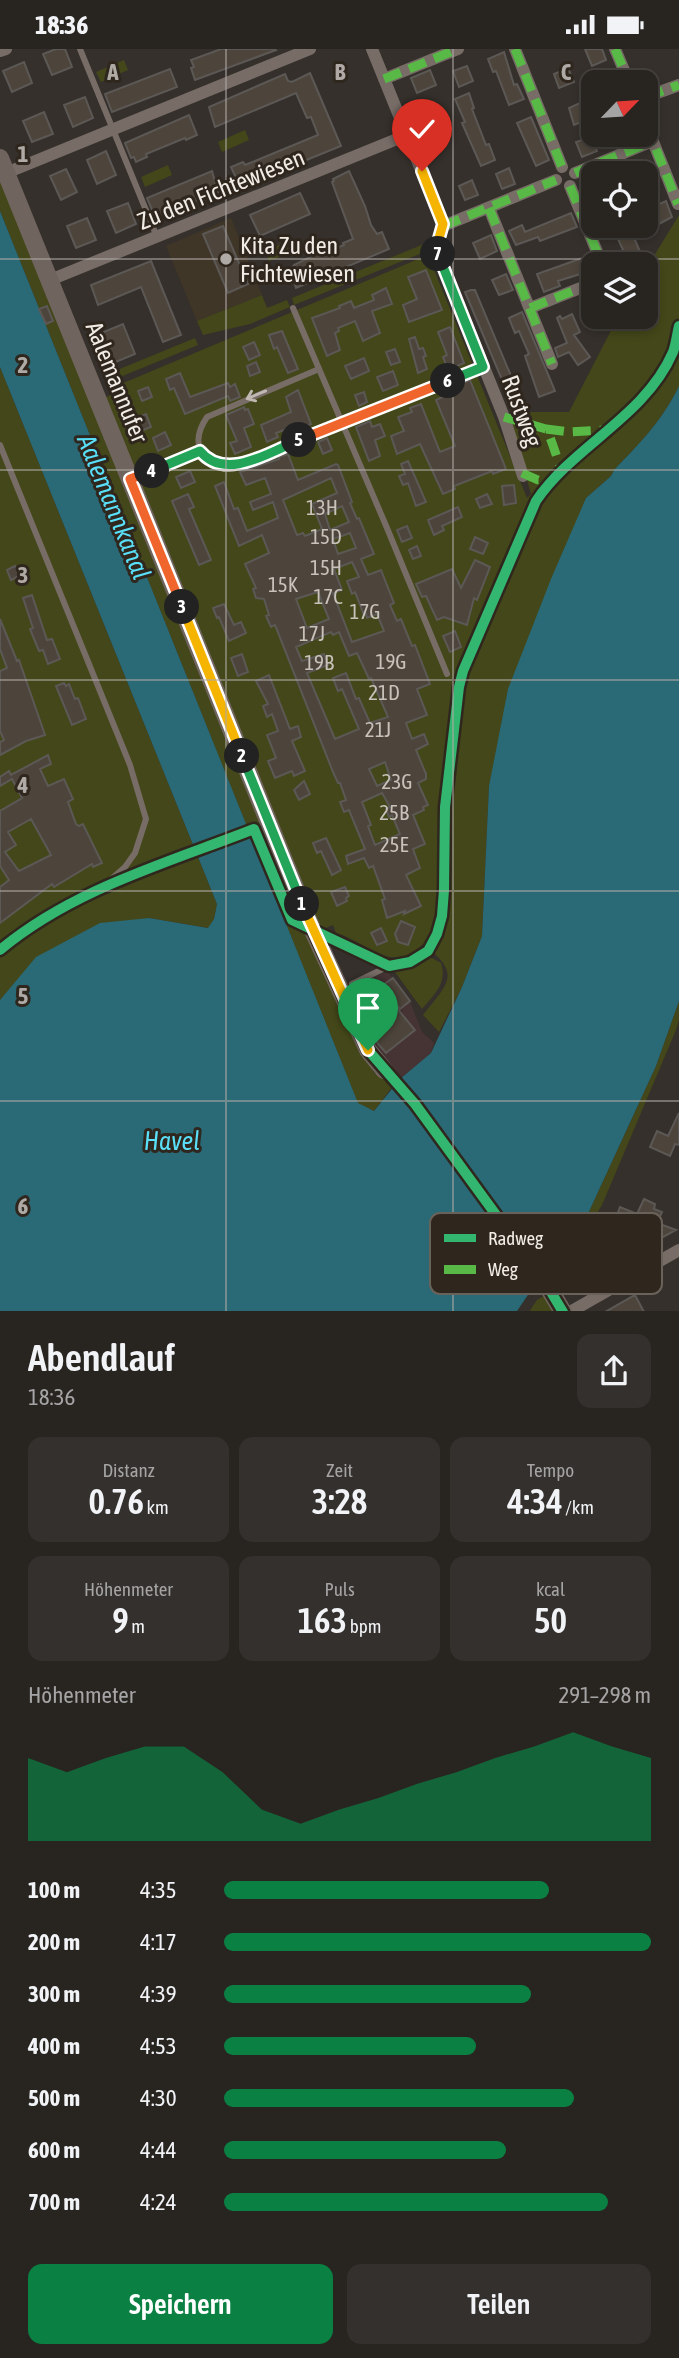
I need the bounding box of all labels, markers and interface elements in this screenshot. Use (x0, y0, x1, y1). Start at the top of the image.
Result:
text: 18:36 (35, 10, 89, 40)
text: A (106, 59, 119, 85)
text: B (335, 59, 346, 85)
text: C (561, 59, 572, 85)
north arrow (581, 70, 658, 147)
map controls (581, 70, 658, 329)
pin (392, 99, 452, 171)
icon: check (403, 110, 441, 148)
text: 1 (18, 141, 29, 167)
street label: Zu den Fichtewiesen (134, 143, 308, 235)
button: locate (581, 161, 658, 238)
place label: Kita Zu den Fichtewiesen (240, 232, 355, 287)
pin: 7 (420, 237, 456, 271)
text: 7 (433, 242, 442, 264)
marker: Kita Zu den Fichtewiesen (218, 251, 234, 267)
button: layers (581, 252, 658, 329)
street label: Aalemannufer (81, 318, 154, 447)
text: 2 (18, 352, 28, 378)
pin: 6 (430, 363, 466, 399)
text: 6 (443, 369, 452, 391)
street label: Rustweg (497, 371, 548, 451)
one-way arrow (246, 390, 267, 403)
pin: 5 (282, 423, 316, 457)
text: 5 (294, 428, 303, 450)
water label: Aalemannkanal (71, 429, 157, 584)
pin: 4 (134, 453, 170, 489)
text: 4 (147, 459, 156, 481)
house number: 13H (306, 495, 338, 519)
house number: 15D (310, 524, 342, 548)
house number: 15H (310, 555, 342, 579)
text: 3 (18, 562, 28, 588)
house number: 15K (268, 572, 299, 596)
house number: 17C (313, 584, 343, 608)
pin: 3 (164, 589, 200, 625)
text: 3 (177, 595, 186, 617)
house number: 17G (350, 599, 380, 623)
house number: 17J (299, 621, 325, 645)
house number: 19G (376, 649, 406, 673)
house number: 19B (304, 650, 334, 674)
house number: 21D (368, 680, 400, 704)
house number: 21J (365, 717, 391, 741)
pin: 2 (224, 739, 260, 773)
text: 2 (237, 744, 246, 766)
house number: 23G (382, 769, 412, 793)
text: 4 (17, 772, 29, 798)
house number: 25B (379, 800, 409, 824)
house number: 25E (380, 832, 408, 856)
pin: 1 (284, 887, 320, 921)
text: 1 (297, 892, 306, 914)
pin (338, 978, 398, 1050)
text: 5 (18, 983, 29, 1009)
icon: arrive (349, 989, 387, 1027)
water label: Havel (144, 1126, 200, 1156)
text: 6 (18, 1193, 29, 1219)
legend (430, 1213, 662, 1294)
text: Radweg (488, 1227, 544, 1249)
text: Weg (488, 1258, 519, 1280)
button: share (577, 1334, 651, 1408)
text: Abendlauf (28, 1336, 175, 1379)
text: 18:36 (28, 1384, 75, 1410)
text: Distanz (102, 1459, 155, 1481)
text: Zeit (326, 1459, 353, 1481)
text: Tempo (527, 1459, 574, 1481)
text: 0.76 (88, 1481, 144, 1521)
text: 3:28 (312, 1481, 367, 1521)
text: 4:34 (507, 1481, 563, 1521)
text: km (144, 1496, 169, 1518)
text: /km (563, 1496, 594, 1518)
text: Höhenmeter (84, 1578, 173, 1600)
text: Puls (324, 1578, 355, 1600)
text: kcal (536, 1578, 565, 1600)
text: 9 (112, 1600, 129, 1640)
text: 163 (298, 1600, 347, 1640)
text: 50 (534, 1600, 567, 1640)
text: m (129, 1615, 145, 1637)
text: bpm (347, 1615, 381, 1637)
text: Höhenmeter (28, 1682, 136, 1708)
text: 291–298 m (558, 1682, 651, 1708)
text: 100 m (28, 1877, 80, 1903)
text: 4:35 (140, 1877, 177, 1903)
text: 200 m (28, 1929, 80, 1955)
text: 4:17 (140, 1929, 177, 1955)
text: 300 m (28, 1981, 80, 2007)
text: 4:39 (140, 1981, 177, 2007)
text: 400 m (28, 2033, 80, 2059)
text: 4:53 (140, 2033, 177, 2059)
text: 500 m (28, 2085, 80, 2111)
text: 4:30 (140, 2085, 177, 2111)
text: 600 m (28, 2137, 80, 2163)
text: 4:44 (140, 2137, 177, 2163)
text: 700 m (28, 2189, 80, 2215)
text: 4:24 (140, 2189, 177, 2215)
button: Speichern (28, 2264, 333, 2344)
button: Teilen (347, 2264, 651, 2344)

